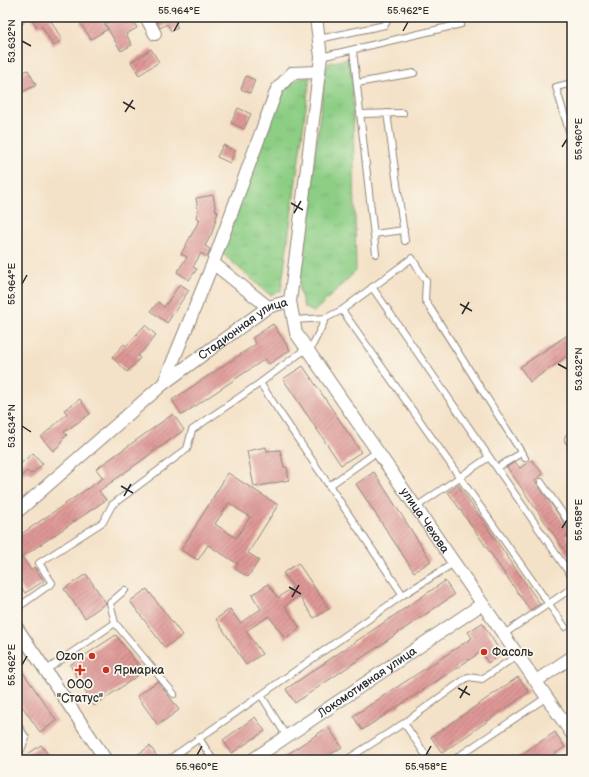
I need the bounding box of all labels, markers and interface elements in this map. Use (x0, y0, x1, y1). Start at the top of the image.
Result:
text: 55.964°E (158, 5, 201, 17)
text: 55.962°E (387, 5, 429, 17)
text: 53.632°N (6, 19, 18, 63)
text: 55.960°E (573, 117, 585, 160)
text: 55.964°E (6, 262, 18, 305)
street label: Стадионная улица (195, 295, 289, 363)
text: 53.632°N (573, 347, 585, 391)
text: 53.634°N (6, 404, 18, 448)
street label: улица Чехова (397, 485, 453, 556)
text: 55.958°E (573, 499, 585, 541)
street label: Локомотивная улица (314, 643, 419, 721)
text: 55.962°E (6, 644, 18, 686)
place label: Фасоль (492, 645, 533, 660)
marker: Фасоль (479, 647, 489, 657)
place label: Ozon (56, 649, 84, 664)
marker: Ozon (87, 651, 97, 661)
place label: Ярмарка (114, 663, 164, 678)
marker: ООО "Статус" (75, 665, 85, 675)
marker: Ярмарка (101, 665, 111, 675)
place label: ООО "Статус" (57, 677, 103, 706)
text: 55.960°E (176, 761, 219, 773)
text: 55.958°E (405, 761, 447, 773)

